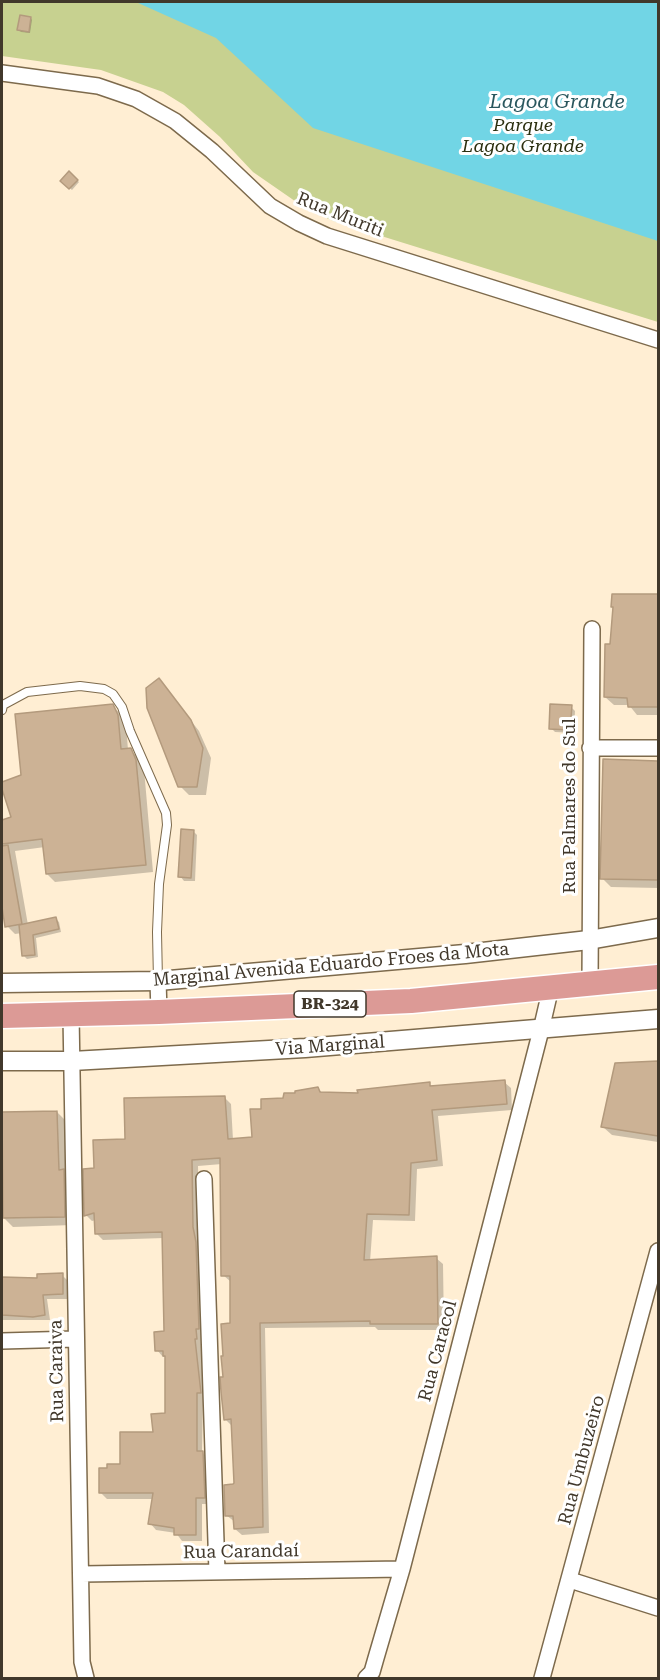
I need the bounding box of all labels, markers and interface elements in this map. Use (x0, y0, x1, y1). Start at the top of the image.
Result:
water label: Lagoa Grande (489, 90, 625, 114)
park label: Parque Lagoa Grande (462, 115, 584, 158)
street label: Rua Muriti (293, 188, 387, 242)
street label: Rua Palmares do Sul (559, 718, 581, 894)
street label: Marginal Avenida Eduardo Froes da Mota (152, 939, 510, 991)
road number: BR-324 (294, 991, 366, 1017)
street label: Via Marginal (275, 1031, 385, 1061)
street label: Rua Caracol (414, 1298, 462, 1404)
street label: Rua Caraiva (45, 1319, 69, 1423)
street label: Rua Umbuzeiro (554, 1393, 610, 1527)
street label: Rua Carandaí (183, 1540, 299, 1564)

